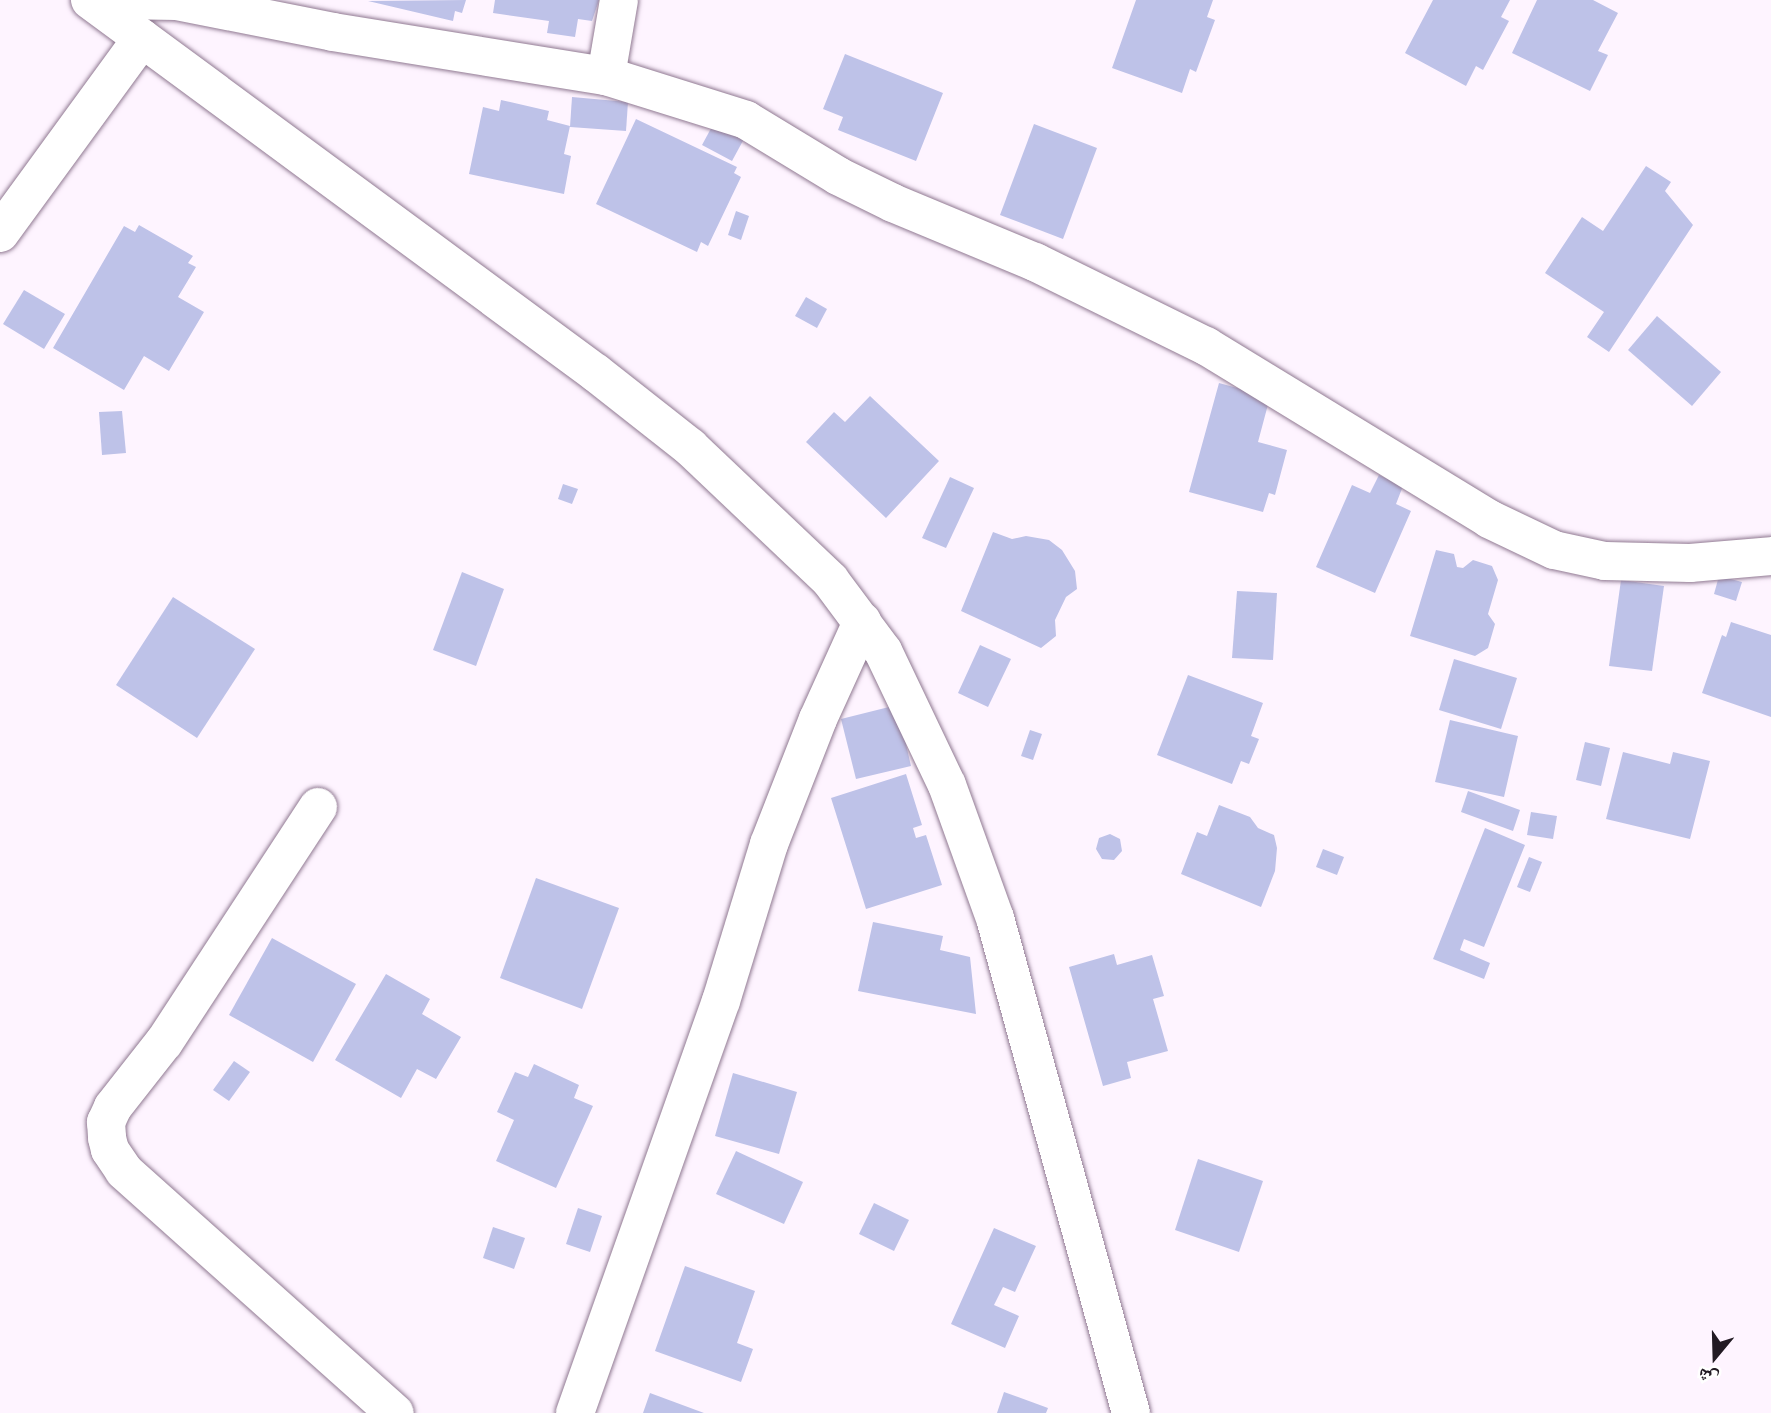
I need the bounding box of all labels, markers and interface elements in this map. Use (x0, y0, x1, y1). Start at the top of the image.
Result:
north arrow (1680, 1322, 1750, 1392)
text: ش (1694, 1362, 1722, 1392)

